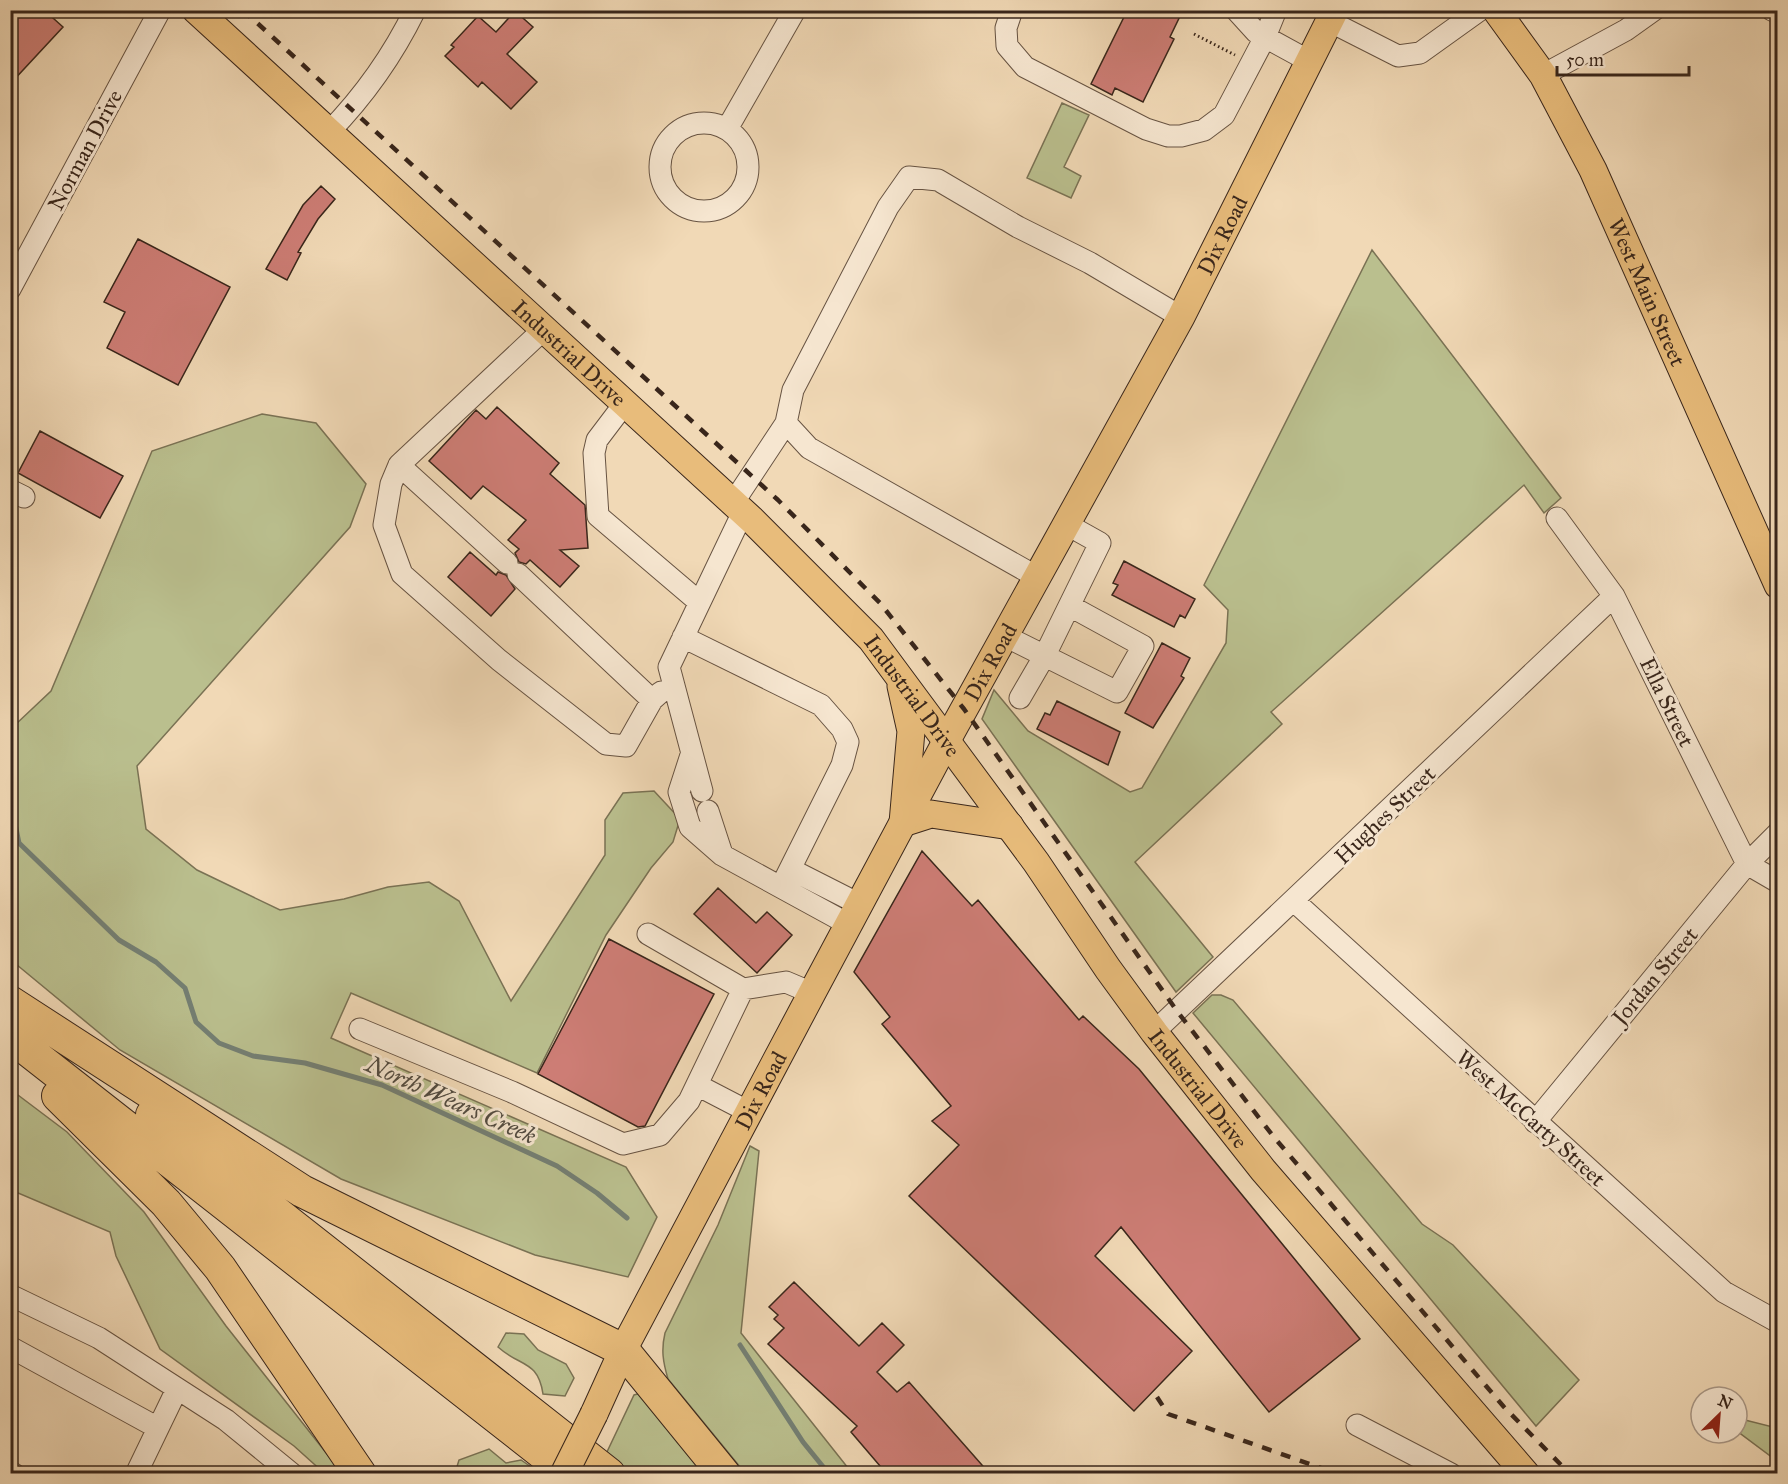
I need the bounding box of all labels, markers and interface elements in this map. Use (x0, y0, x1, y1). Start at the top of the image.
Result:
scale bar (1557, 39, 1689, 77)
text: 50 m (1566, 49, 1604, 71)
street label: Norman Drive (42, 85, 128, 215)
street label: Dix Road (1191, 191, 1253, 279)
street label: West Main Street (1603, 214, 1692, 370)
street label: Industrial Drive (507, 294, 632, 412)
street label: Dix Road (958, 618, 1022, 706)
street label: Industrial Drive (859, 629, 967, 762)
street label: Ella Street (1634, 653, 1700, 751)
street label: Hughes Street (1329, 760, 1441, 870)
street label: Jordan Street (1605, 921, 1704, 1032)
street label: Industrial Drive (1143, 1023, 1254, 1154)
street label: West McCarty Street (1451, 1044, 1611, 1192)
street label: Dix Road (729, 1047, 792, 1134)
water label: North Wears Creek (359, 1048, 541, 1151)
north arrow (1689, 1385, 1749, 1445)
text: N (1715, 1390, 1736, 1414)

